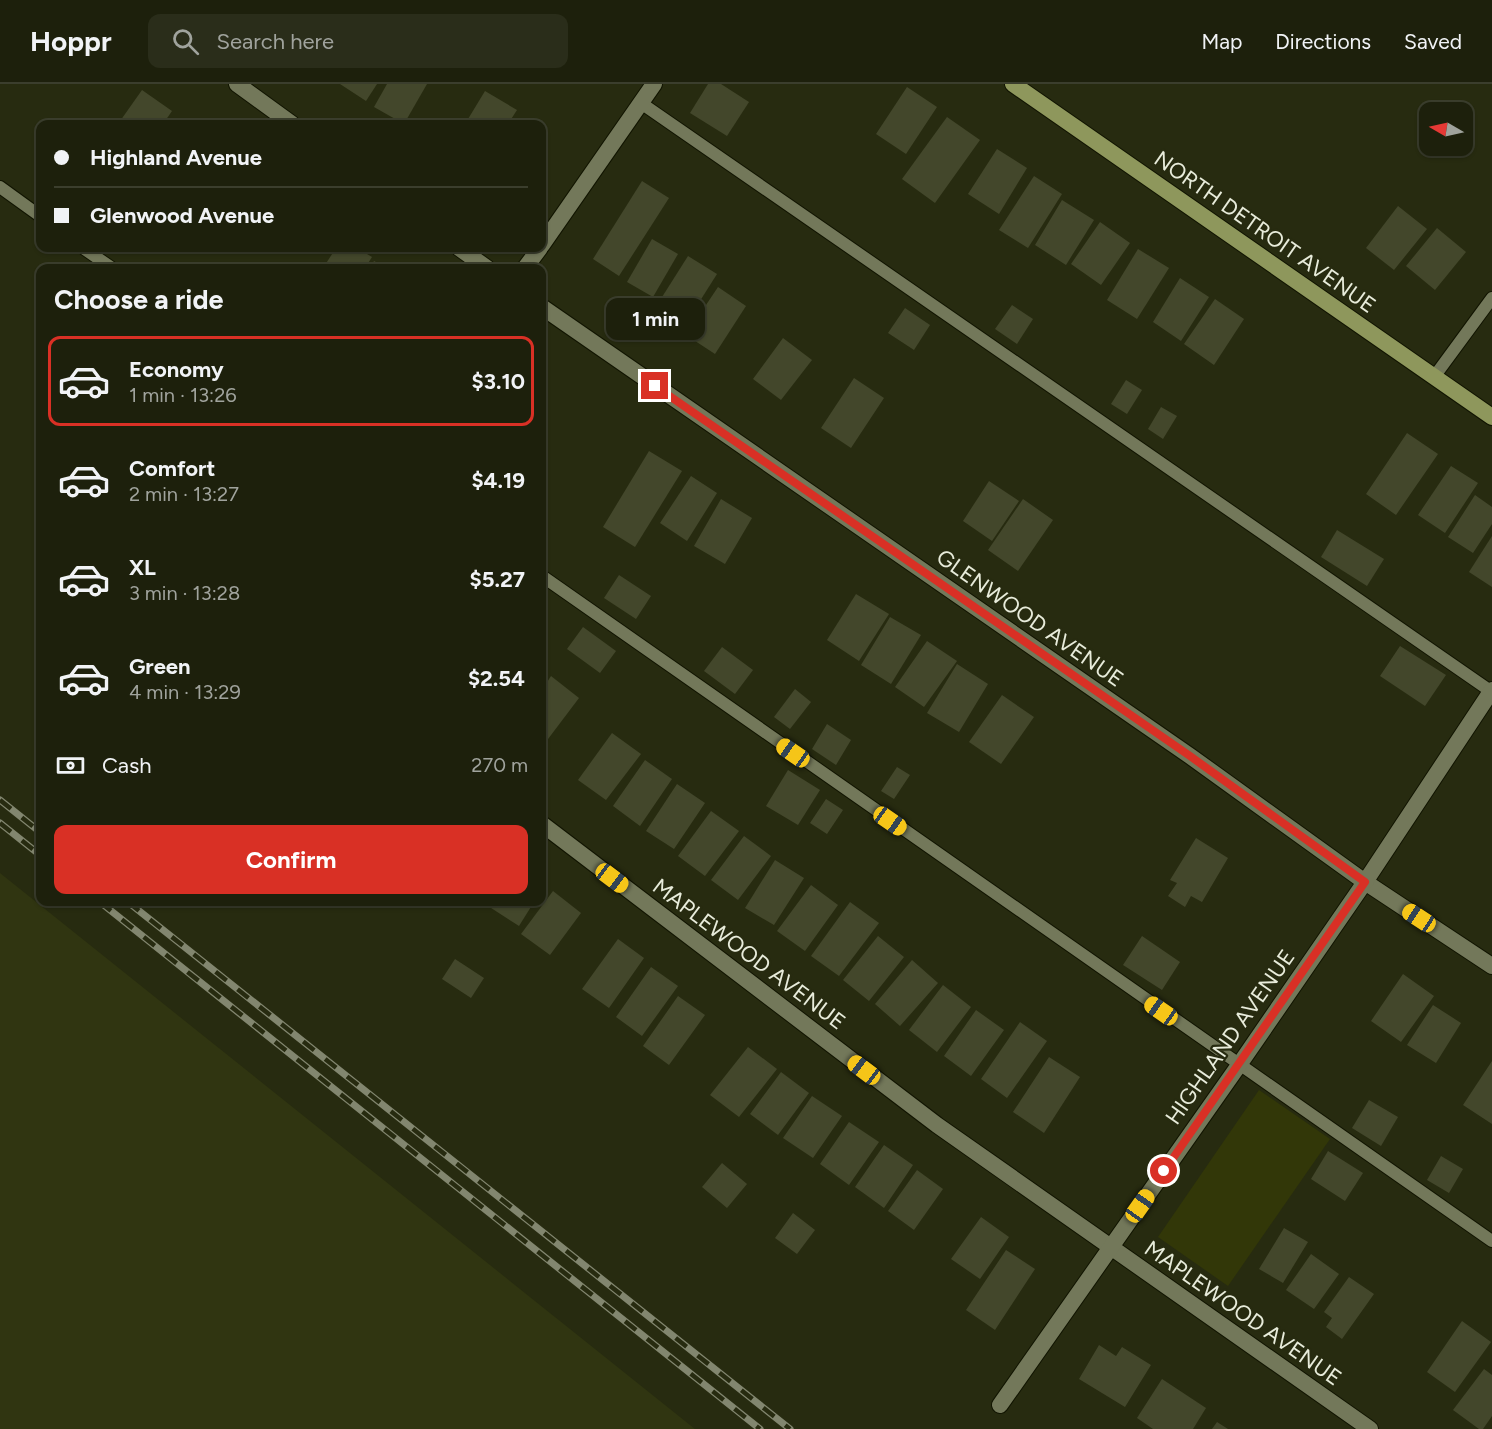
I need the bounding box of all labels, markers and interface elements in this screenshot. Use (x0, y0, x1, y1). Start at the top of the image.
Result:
search box (148, 14, 568, 68)
text: Hoppr (30, 24, 112, 58)
icon: search (169, 25, 202, 58)
text: Search here (217, 28, 334, 55)
text: Map (1201, 29, 1242, 54)
text: Directions (1275, 29, 1371, 54)
text: Saved (1404, 29, 1462, 54)
north arrow (1419, 102, 1473, 156)
map controls (1419, 102, 1473, 156)
text: Highland Avenue (90, 144, 262, 171)
street label: NORTH DETROIT AVENUE (1149, 145, 1381, 319)
text: Glenwood Avenue (90, 202, 274, 229)
text: Choose a ride (54, 283, 223, 316)
callout: 1 min (606, 299, 704, 341)
text: 1 min (632, 307, 679, 331)
icon: car (57, 354, 111, 408)
text: Economy (129, 356, 224, 383)
text: $3.10 (472, 368, 525, 395)
route end (641, 372, 668, 399)
text: 1 min · 13:26 (129, 383, 237, 407)
icon: car (57, 453, 111, 507)
text: Comfort (129, 455, 215, 482)
text: $4.19 (471, 467, 525, 494)
text: 2 min · 13:27 (129, 482, 239, 506)
street label: GLENWOOD AVENUE (931, 543, 1129, 693)
icon: car (57, 552, 111, 606)
text: XL (129, 554, 156, 581)
text: $5.27 (470, 566, 525, 593)
text: 3 min · 13:28 (129, 581, 240, 605)
icon: car (57, 651, 111, 705)
text: Green (129, 653, 191, 680)
text: $2.54 (468, 665, 525, 692)
text: 4 min · 13:29 (129, 680, 241, 704)
car (773, 735, 813, 771)
icon: cash (54, 749, 87, 782)
text: Cash (102, 752, 152, 779)
text: 270 m (471, 753, 528, 777)
car (870, 803, 910, 839)
button: Confirm (54, 825, 528, 894)
car (592, 860, 632, 896)
street label: MAPLEWOOD AVENUE (647, 873, 851, 1035)
car (1399, 901, 1439, 935)
street label: HIGHLAND AVENUE (1159, 944, 1301, 1130)
car (1141, 993, 1181, 1029)
car (844, 1052, 884, 1088)
route start (1150, 1157, 1177, 1184)
car (1122, 1186, 1158, 1226)
street label: MAPLEWOOD AVENUE (1139, 1235, 1347, 1391)

